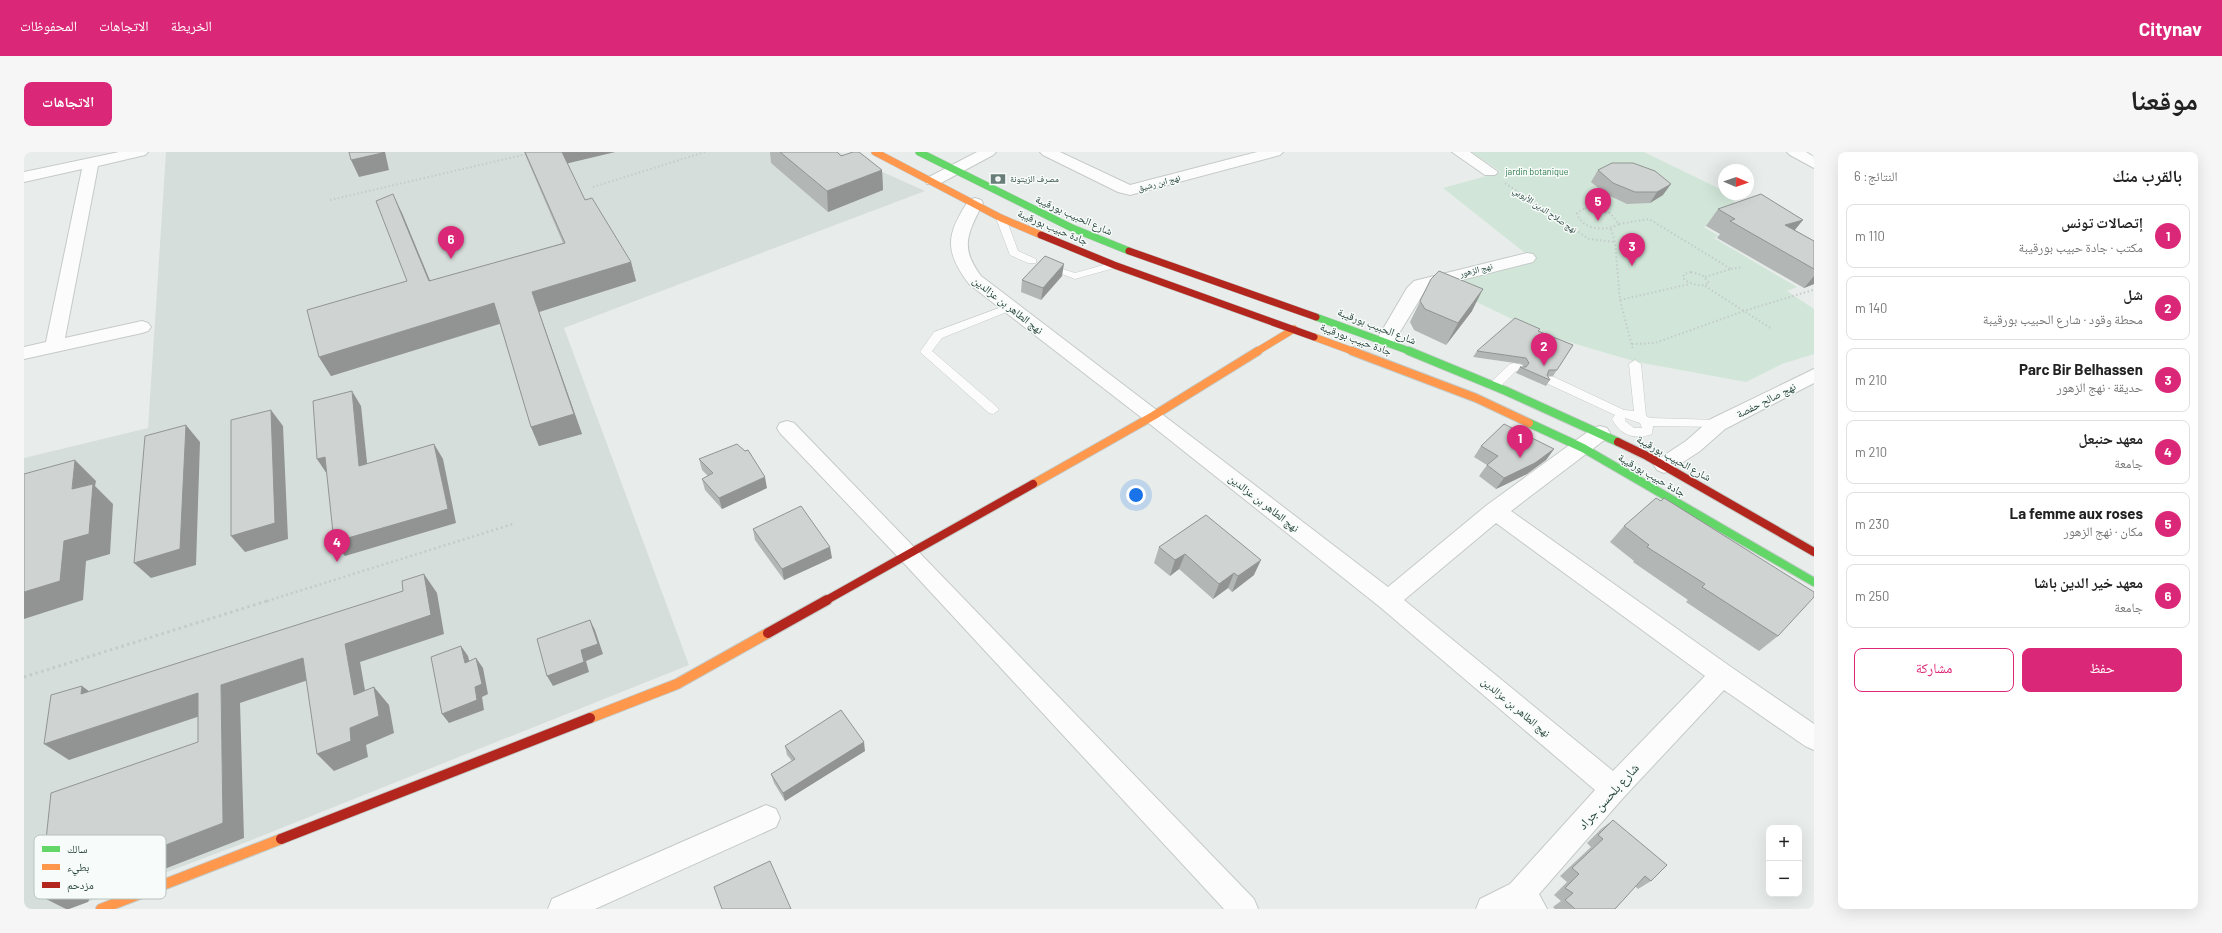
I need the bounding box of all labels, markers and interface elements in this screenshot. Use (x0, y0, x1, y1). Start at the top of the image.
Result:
text: المحفوظات (20, 17, 77, 34)
text: الاتجاهات (99, 17, 149, 34)
text: الخريطة (171, 17, 212, 34)
text: Citynav (2139, 17, 2202, 40)
button: الاتجاهات (24, 82, 112, 126)
text: موقعنا (2130, 82, 2198, 116)
north arrow (1718, 164, 1754, 200)
text: بالقرب منك (2112, 165, 2182, 185)
park label: jardin botanique (1504, 166, 1569, 177)
text: النتائج: 6 (1854, 168, 1898, 184)
bank icon: مصرف الزيتونة (989, 170, 1007, 188)
street label: نهج ابن رشيق (1136, 171, 1182, 194)
place label: مصرف الزيتونة (1010, 173, 1059, 184)
street label: نهج صلاح الدين الأيوبي (1510, 184, 1580, 237)
pin: 5 (1585, 188, 1611, 221)
street label: شارع الحبيب بورقيبة (1033, 192, 1115, 238)
street label: جادة حبيب بورقيبة (1016, 206, 1091, 248)
text: إتصالات تونس (2061, 213, 2143, 231)
pin: 6 (438, 226, 464, 259)
text: 110 m (1855, 228, 1885, 244)
text: 1 (2166, 228, 2170, 244)
pin: 3 (1619, 233, 1645, 266)
text: مكتب · جادة حبيب بورقيبة (2019, 239, 2143, 255)
street label: نهج الزهور (1457, 260, 1494, 280)
street label: نهج الطاهر بن عزالدين (970, 273, 1046, 337)
text: شل (2123, 285, 2143, 303)
text: 140 m (1855, 300, 1887, 316)
text: 2 (2164, 300, 2172, 316)
street label: شارع الحبيب بورقيبة (1336, 305, 1418, 347)
text: محطة وقود · شارع الحبيب بورقيبة (1983, 311, 2143, 327)
street label: جادة حبيب بورقيبة (1318, 320, 1394, 358)
pin: 2 (1531, 333, 1557, 366)
text: Parc Bir Belhassen (2019, 360, 2143, 378)
text: 210 m (1855, 372, 1887, 388)
text: 3 (2164, 372, 2172, 388)
street label: نهج صالح حفصة (1734, 379, 1798, 421)
text: حديقة · نهج الزهور (2057, 379, 2143, 395)
pin: 1 (1507, 425, 1533, 458)
text: معهد حنبعل (2078, 429, 2143, 447)
street label: شارع الحبيب بورقيبة (1634, 432, 1714, 484)
text: 210 m (1855, 444, 1887, 460)
text: 4 (2164, 444, 2172, 460)
street label: جادة حبيب بورقيبة (1616, 450, 1688, 499)
text: جامعة (2114, 455, 2143, 471)
street label: نهج الطاهر بن عزالدين (1226, 471, 1302, 535)
your location (1126, 485, 1146, 505)
text: La femme aux roses (2010, 504, 2143, 522)
text: 230 m (1855, 516, 1889, 532)
text: 5 (2165, 516, 2172, 532)
text: مكان · نهج الزهور (2064, 523, 2143, 539)
pin: 4 (324, 529, 350, 562)
text: معهد خير الدين باشا (2034, 573, 2143, 591)
text: 250 m (1855, 588, 1889, 604)
text: 6 (2165, 588, 2172, 604)
text: جامعة (2114, 599, 2143, 615)
button: مشاركة (1854, 648, 2014, 692)
button: حفظ (2022, 648, 2182, 692)
street label: نهج الطاهر بن عزالدين (1479, 674, 1553, 740)
street label: شارع بلحسن جراد (1574, 760, 1643, 834)
map controls (1766, 825, 1802, 897)
button: + (1766, 825, 1802, 861)
legend (34, 835, 166, 899)
text: سالك (67, 842, 87, 855)
text: بطيء (67, 860, 89, 876)
button: − (1766, 861, 1802, 897)
text: مزدحم (67, 878, 94, 893)

